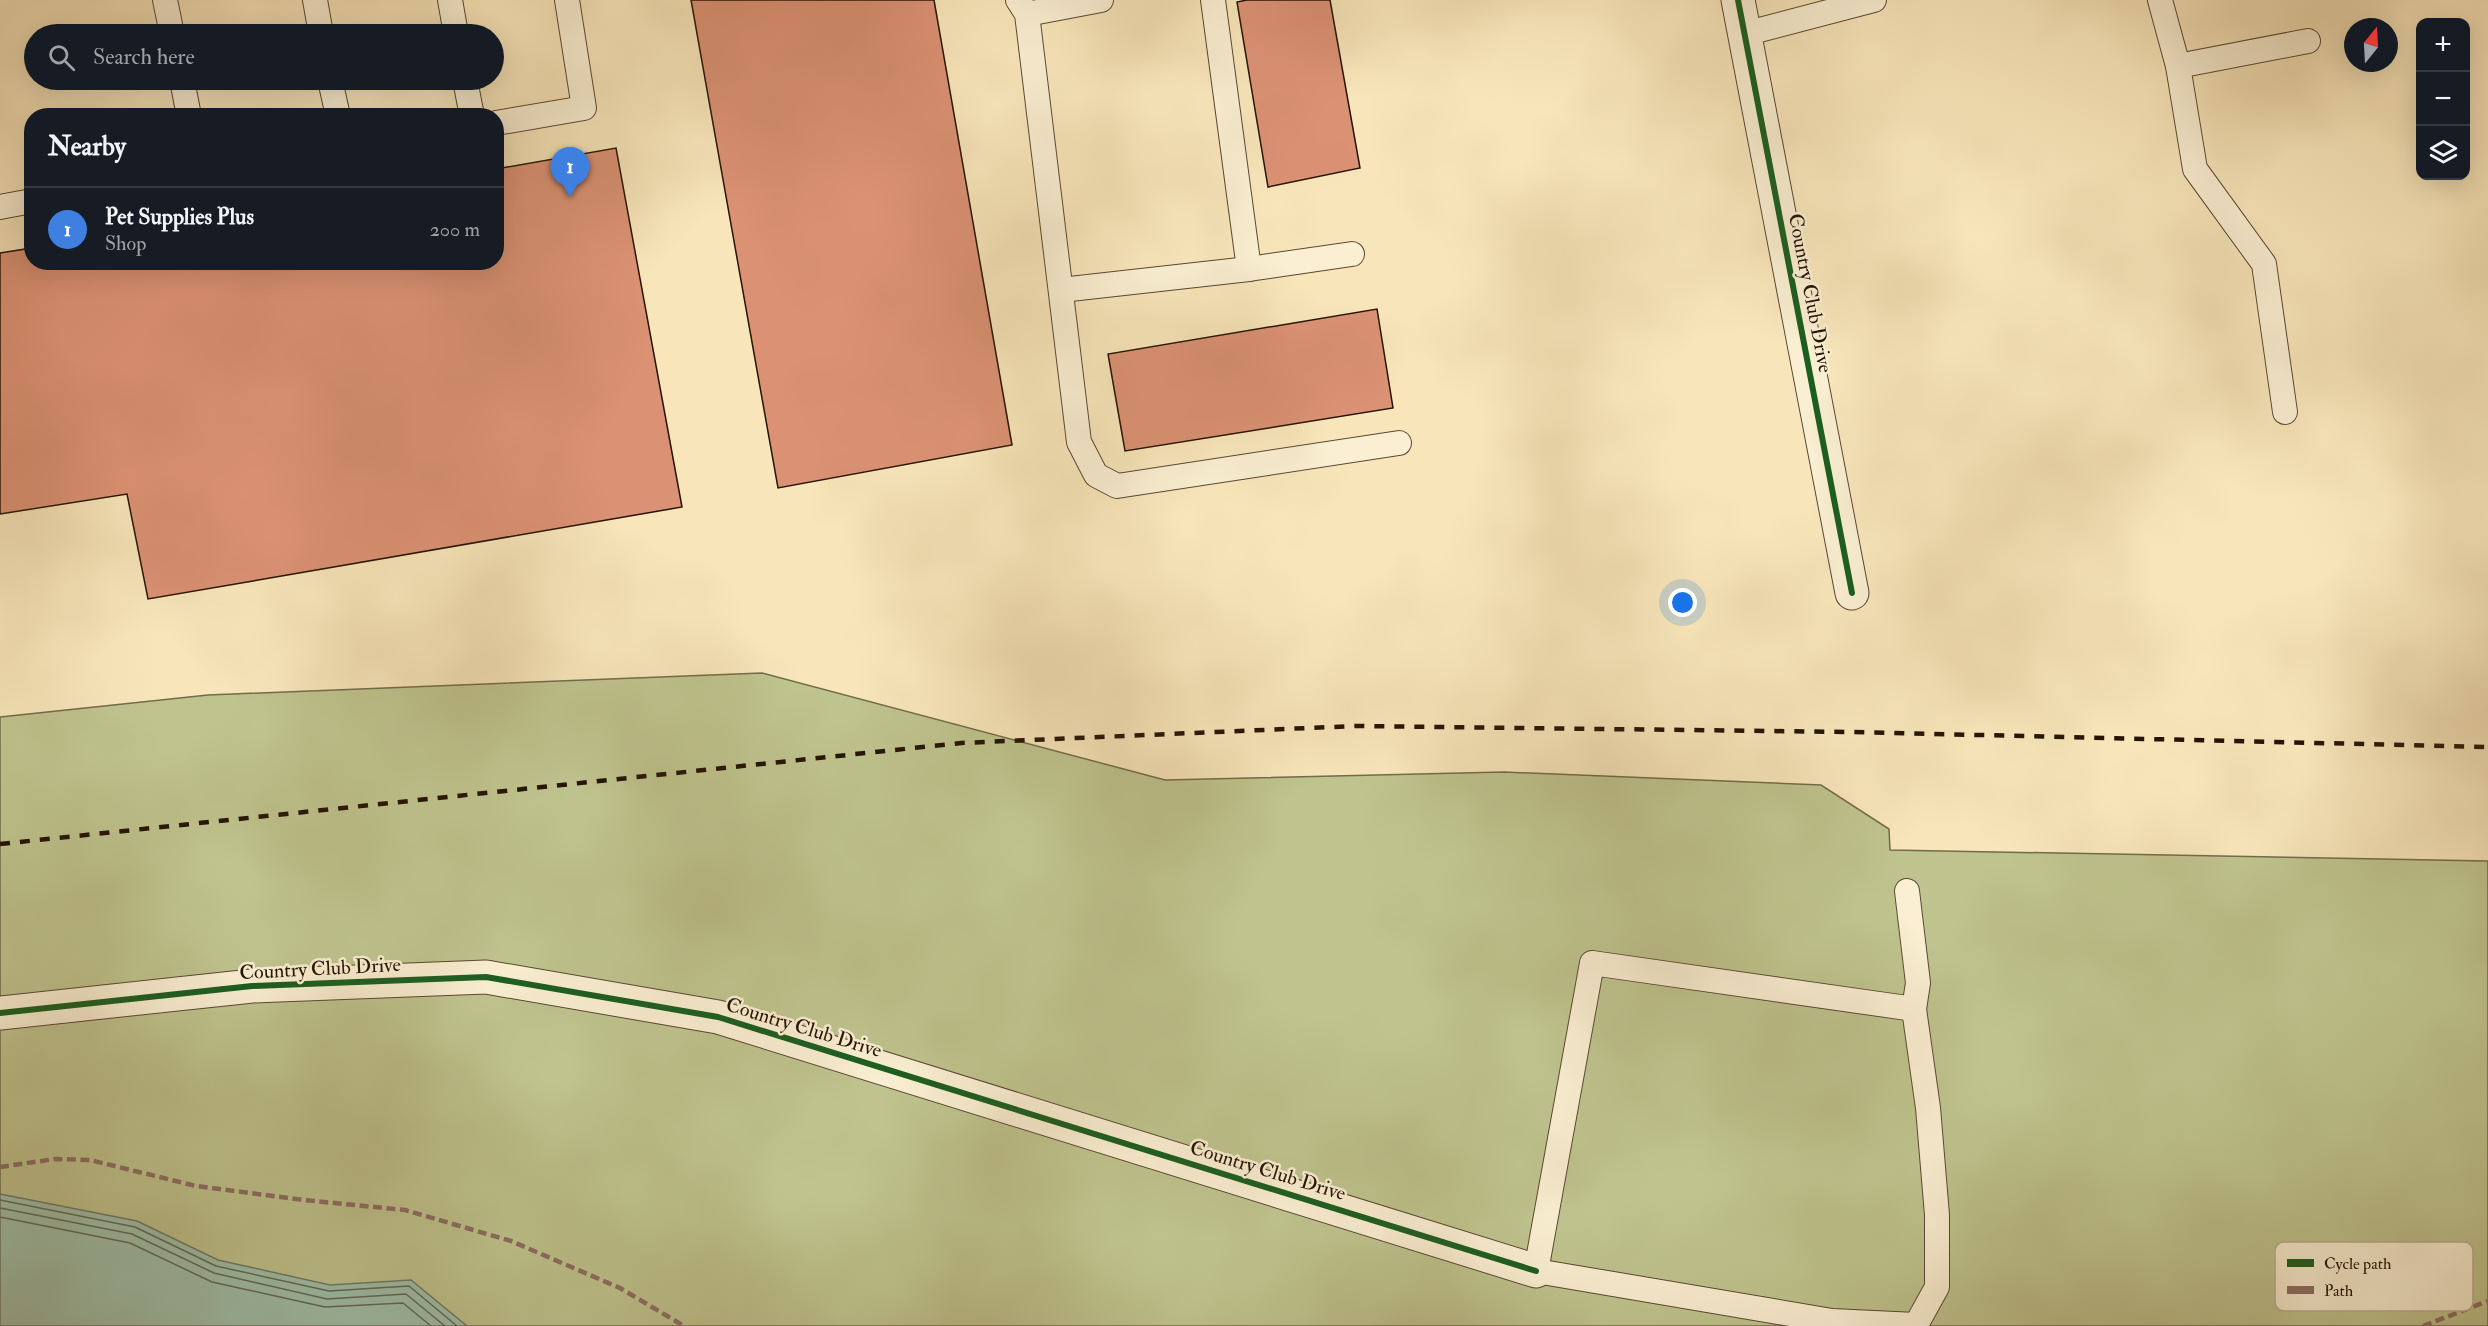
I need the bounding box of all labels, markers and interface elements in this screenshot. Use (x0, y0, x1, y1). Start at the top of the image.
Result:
north arrow (2344, 18, 2398, 72)
map controls (2416, 18, 2470, 180)
button: + (2416, 18, 2470, 72)
search box (24, 24, 504, 90)
icon: search (45, 41, 78, 74)
text: Search here (93, 43, 195, 71)
button: − (2416, 72, 2470, 126)
button: layers (2416, 126, 2470, 180)
text: Nearby (48, 131, 126, 163)
pin: 1 (550, 148, 590, 197)
text: Pet Supplies Plus (105, 203, 254, 231)
street label: Country Club Drive (1783, 211, 1838, 375)
text: 1 (64, 217, 71, 242)
text: 200 m (430, 217, 480, 242)
text: Shop (105, 231, 146, 256)
your location (1668, 588, 1697, 617)
street label: Country Club Drive (239, 952, 401, 985)
street label: Country Club Drive (723, 992, 885, 1063)
street label: Country Club Drive (1187, 1135, 1349, 1206)
legend (2275, 1242, 2473, 1311)
text: Cycle path (2324, 1254, 2392, 1275)
text: Path (2324, 1281, 2354, 1301)

